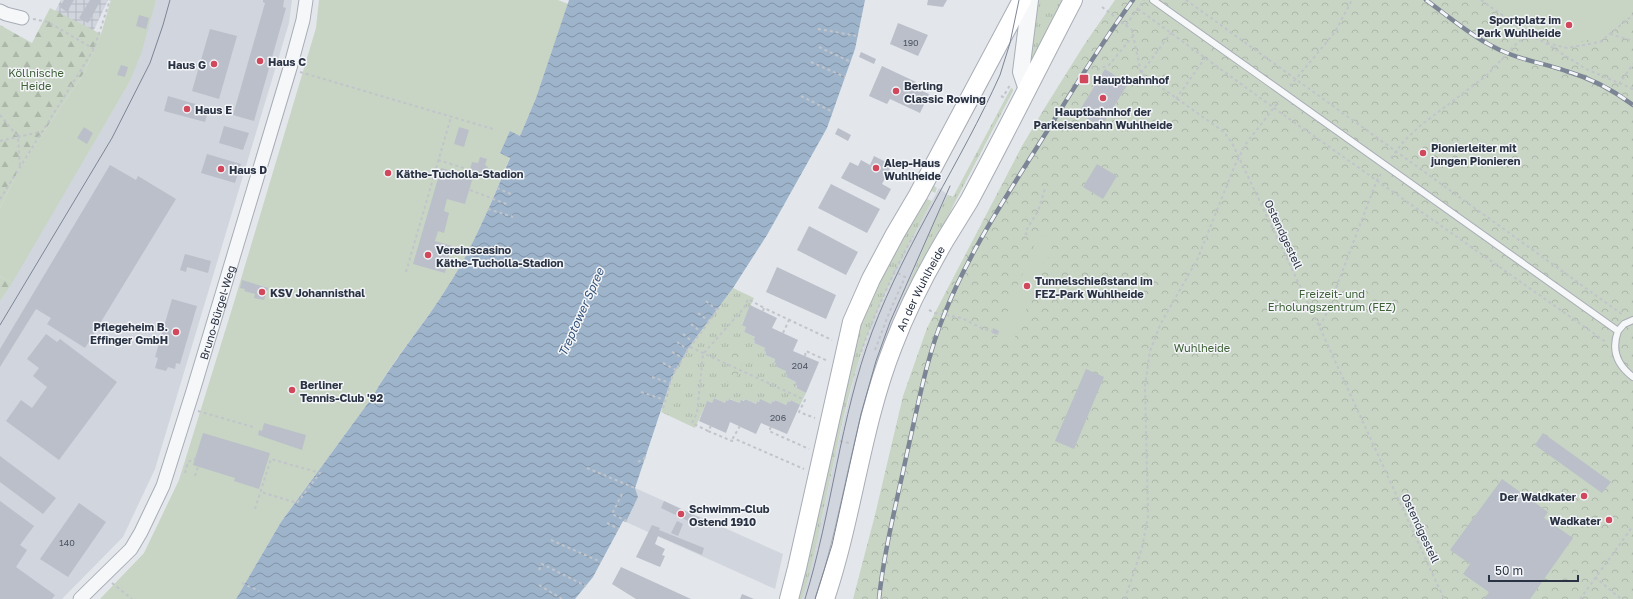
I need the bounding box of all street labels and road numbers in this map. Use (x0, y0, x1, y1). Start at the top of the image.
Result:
street label: Ostendgestell (1262, 197, 1306, 271)
street label: An der Wuhlheide (893, 243, 947, 333)
street label: Bruno-Bürgel-Weg (196, 264, 237, 361)
street label: Ostendgestell (1399, 491, 1443, 565)

